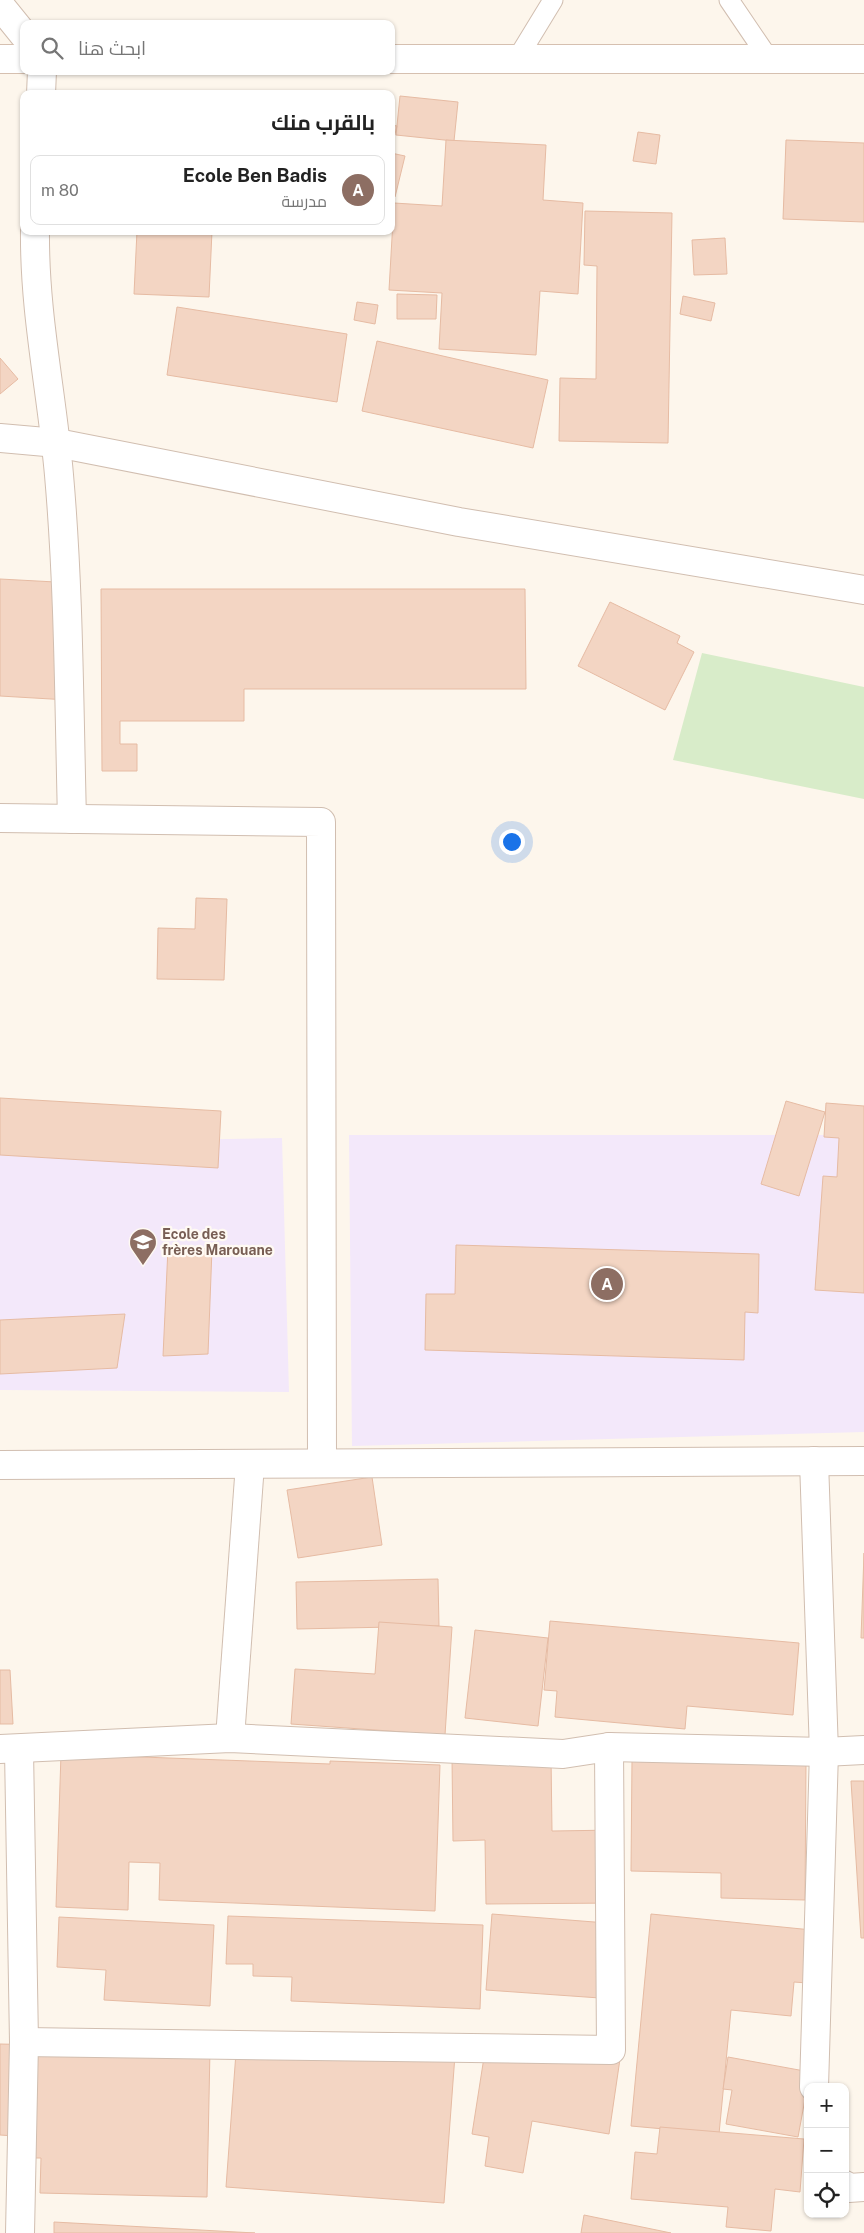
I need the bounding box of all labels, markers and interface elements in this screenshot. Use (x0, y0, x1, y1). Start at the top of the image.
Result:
search box (20, 20, 395, 75)
icon: search (38, 34, 66, 62)
text: ابحث هنا (78, 37, 146, 59)
text: بالقرب منك (271, 110, 375, 135)
text: Ecole Ben Badis (183, 164, 327, 186)
text: 80 m (41, 181, 79, 200)
text: A (352, 181, 364, 200)
text: مدرسة (281, 192, 327, 211)
your location (499, 829, 525, 855)
place label: Ecole des frères Marouane (162, 1226, 273, 1258)
school or university icon: Ecole des frères Marouane (128, 1227, 158, 1266)
pin: A (591, 1265, 623, 1303)
map controls (804, 2083, 849, 2218)
button: + (804, 2083, 849, 2128)
button: − (804, 2128, 849, 2173)
button: locate (804, 2173, 849, 2218)

